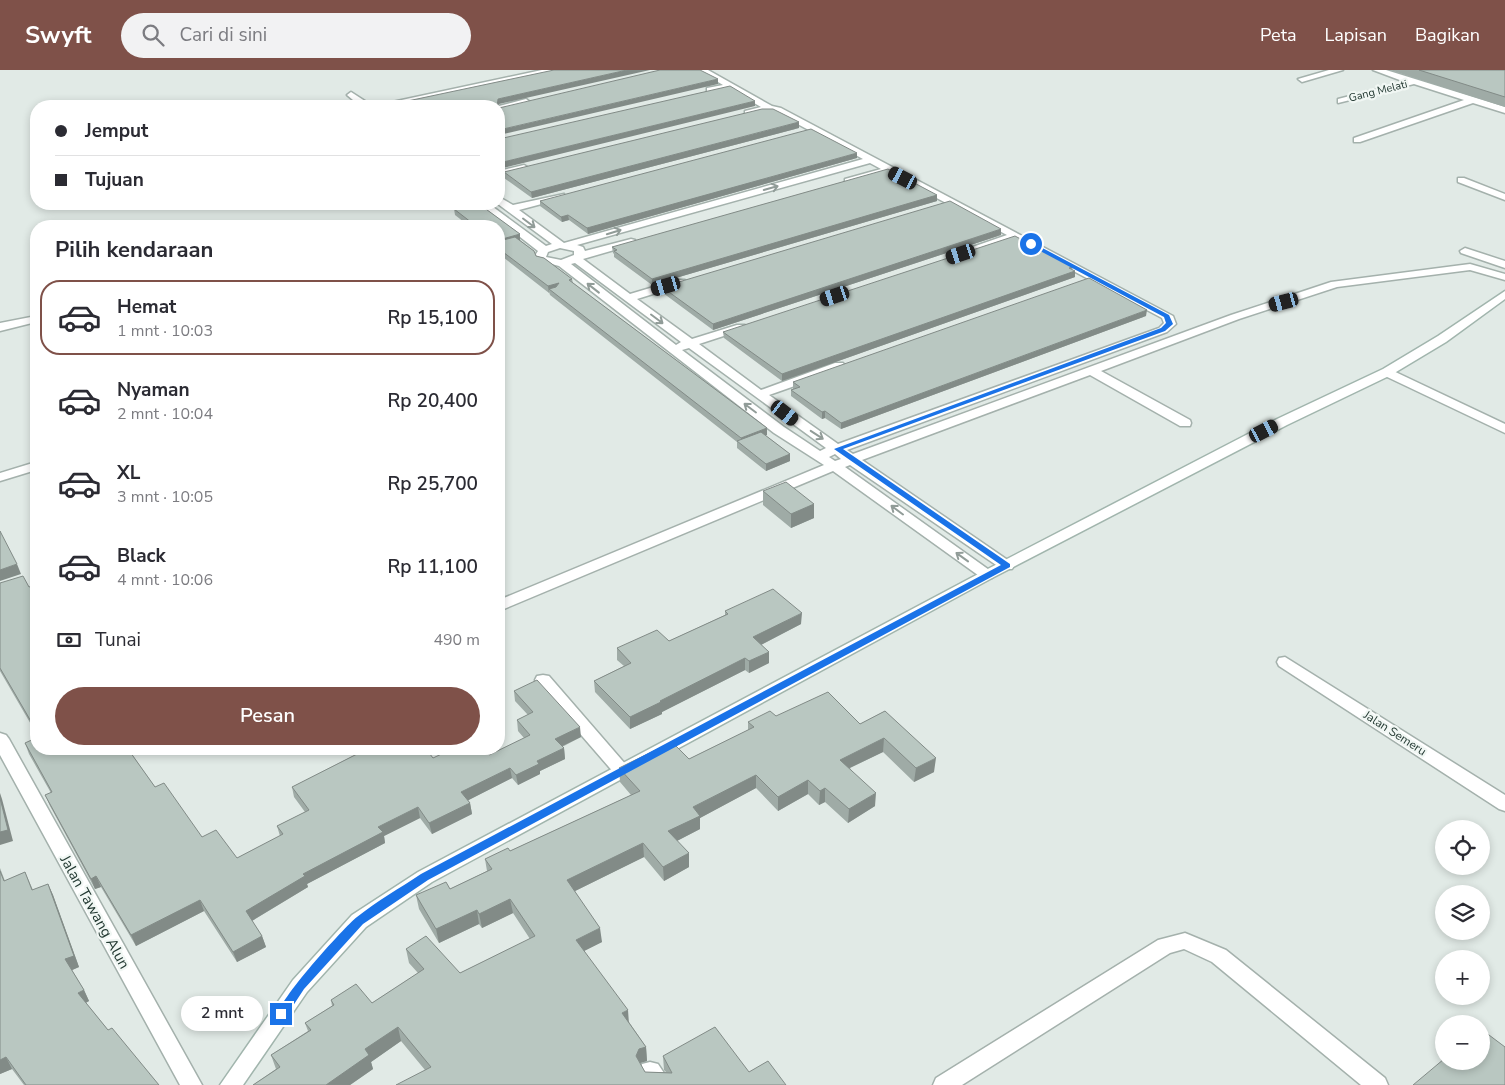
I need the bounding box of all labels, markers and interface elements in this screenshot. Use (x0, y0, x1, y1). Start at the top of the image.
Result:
search box (121, 13, 471, 58)
text: Swyft (25, 19, 91, 51)
icon: search (139, 21, 167, 49)
text: Cari di sini (179, 22, 267, 48)
text: Peta (1260, 23, 1296, 47)
text: Lapisan (1324, 23, 1387, 47)
text: Bagikan (1415, 23, 1480, 47)
street label: Gang Melati (1347, 76, 1409, 106)
text: Jemput (85, 118, 148, 144)
car (886, 165, 919, 191)
text: Tujuan (85, 167, 144, 193)
one-way arrow (762, 182, 778, 192)
one-way arrow (522, 217, 535, 228)
one-way arrow (606, 226, 622, 236)
route start (1020, 233, 1042, 255)
text: Pilih kendaraan (55, 235, 213, 265)
car (944, 242, 977, 266)
car (649, 275, 682, 297)
one-way arrow (587, 282, 600, 293)
car (818, 284, 851, 308)
car (1267, 291, 1300, 313)
text: Hemat (117, 294, 176, 320)
icon: car (57, 295, 102, 340)
text: Rp 15,100 (387, 305, 478, 331)
one-way arrow (650, 314, 663, 325)
text: 1 mnt · 10:03 (117, 320, 213, 342)
text: Nyaman (117, 377, 190, 403)
icon: car (57, 378, 102, 423)
text: Rp 20,400 (387, 388, 478, 414)
car (768, 398, 801, 428)
one-way arrow (744, 402, 757, 413)
text: 2 mnt · 10:04 (117, 403, 213, 425)
car (1247, 418, 1280, 444)
one-way arrow (810, 430, 824, 441)
text: XL (117, 460, 140, 486)
icon: car (57, 461, 102, 506)
text: Rp 25,700 (387, 471, 478, 497)
text: 3 mnt · 10:05 (117, 486, 213, 508)
one-way arrow (891, 505, 904, 516)
text: Black (117, 543, 166, 569)
icon: car (57, 544, 102, 589)
one-way arrow (955, 552, 969, 562)
text: Rp 11,100 (387, 554, 478, 580)
text: 4 mnt · 10:06 (117, 569, 213, 591)
icon: cash (55, 626, 83, 654)
text: Tunai (95, 627, 141, 653)
text: 490 m (433, 629, 480, 651)
button: Pesan (55, 687, 480, 745)
street label: Jalan Semeru (1360, 706, 1429, 759)
map controls (1435, 820, 1490, 1070)
button: locate (1435, 820, 1490, 875)
street label: Jalan Tawang Alun (55, 851, 135, 972)
button: layers (1435, 885, 1490, 940)
button: + (1435, 950, 1490, 1005)
callout: 2 mnt (181, 996, 264, 1032)
text: 2 mnt (201, 1002, 243, 1024)
route end (270, 1003, 292, 1025)
button: − (1435, 1015, 1490, 1070)

